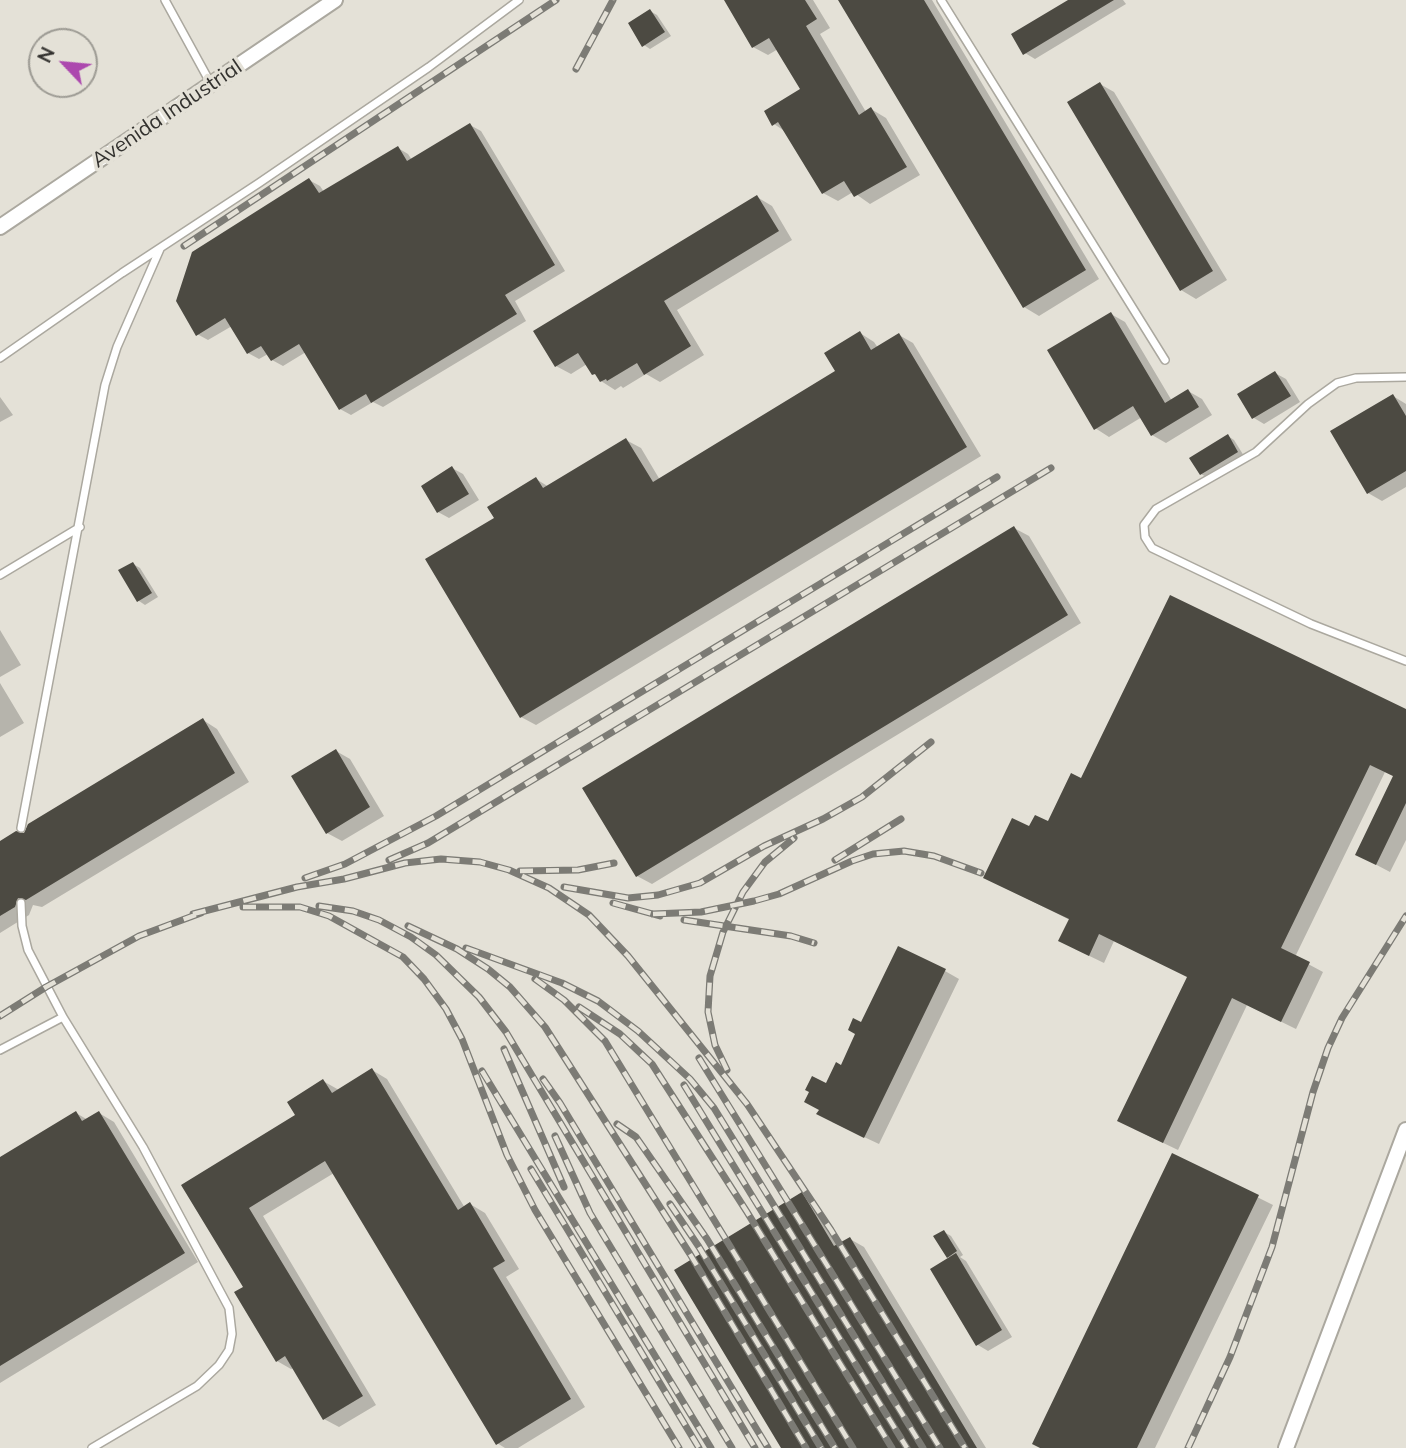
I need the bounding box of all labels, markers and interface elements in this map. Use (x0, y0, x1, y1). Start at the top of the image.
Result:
north arrow (28, 28, 98, 98)
text: N (32, 43, 60, 66)
street label: Avenida Industrial (87, 54, 247, 174)

